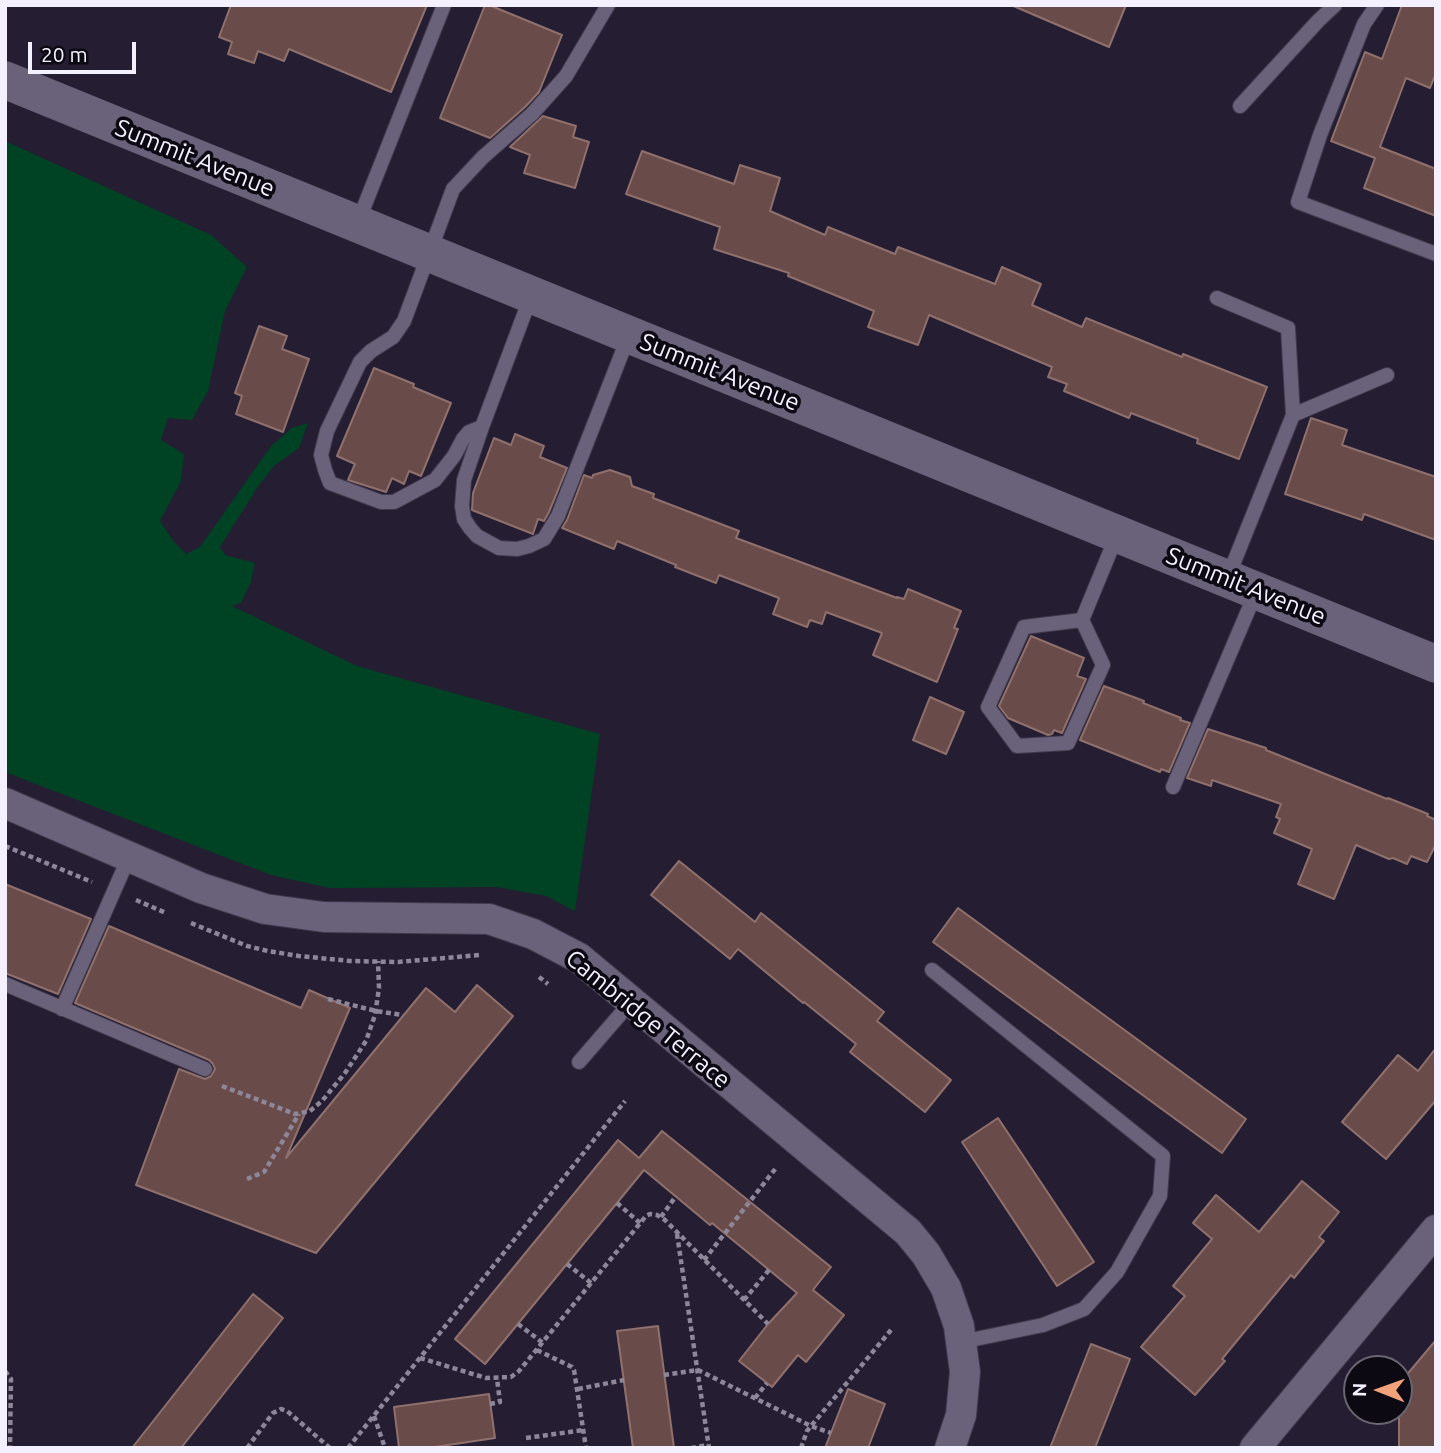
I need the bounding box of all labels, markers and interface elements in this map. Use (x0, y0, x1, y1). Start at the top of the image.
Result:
scale bar (32, 28, 140, 72)
text: 20 m (41, 42, 88, 66)
street label: Summit Avenue (111, 113, 279, 203)
street label: Summit Avenue (636, 327, 804, 417)
street label: Summit Avenue (1162, 541, 1330, 631)
street label: Cambridge Terrace (560, 944, 736, 1094)
north arrow (1343, 1355, 1413, 1425)
text: N (1348, 1382, 1370, 1397)

